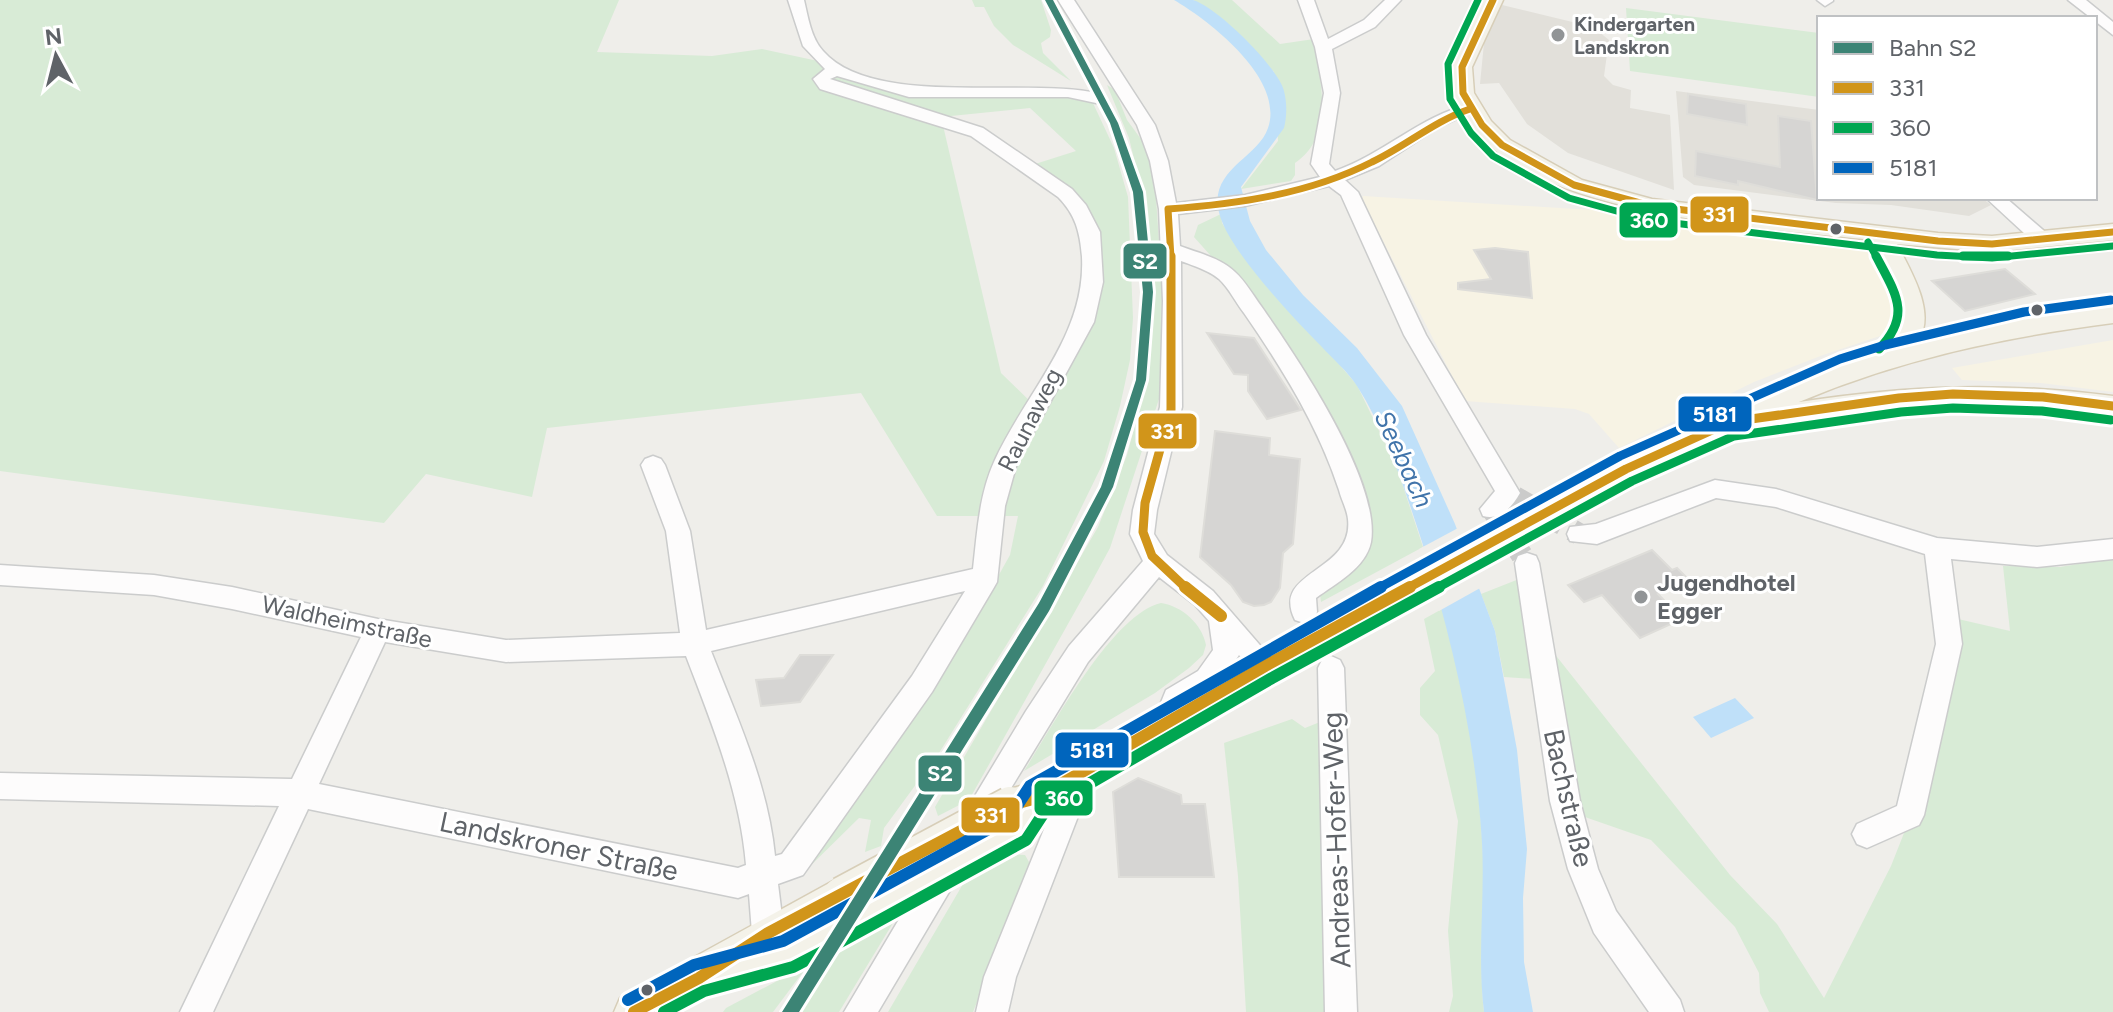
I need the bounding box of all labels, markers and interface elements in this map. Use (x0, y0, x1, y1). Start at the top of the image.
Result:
place label: Kindergarten Landskron (1574, 12, 1695, 59)
north arrow (16, 16, 96, 96)
legend (1817, 16, 2097, 200)
text: N (44, 22, 64, 51)
marker: Kindergarten Landskron (1549, 26, 1567, 44)
text: Bahn S2 (1889, 33, 1977, 62)
text: 331 (1889, 73, 1925, 102)
text: 360 (1889, 113, 1931, 142)
text: 5181 (1889, 153, 1937, 182)
line badge: 331 (1689, 195, 1750, 234)
line badge: 360 (1618, 201, 1679, 239)
text: 331 (1702, 201, 1736, 228)
text: 360 (1629, 207, 1669, 234)
unlabelled marker (1828, 221, 1844, 237)
line badge: S2 (1122, 242, 1168, 280)
text: S2 (1132, 248, 1158, 275)
unlabelled marker (2029, 302, 2045, 318)
street label: Raunaweg (991, 363, 1068, 476)
line badge: 5181 (1677, 395, 1753, 433)
text: 5181 (1693, 401, 1737, 428)
water label: Seebach (1368, 405, 1440, 513)
line badge: 331 (1137, 412, 1198, 450)
text: 331 (1150, 418, 1184, 445)
place label: Jugendhotel Egger (1657, 568, 1796, 625)
marker: Jugendhotel Egger (1632, 588, 1650, 606)
street label: Waldheimstraße (259, 589, 435, 654)
street label: Andreas-Hofer-Weg (1315, 711, 1357, 969)
street label: Bachstraße (1537, 726, 1601, 870)
line badge: 5181 (1054, 731, 1130, 769)
text: 5181 (1070, 737, 1114, 764)
line badge: S2 (917, 754, 963, 793)
text: S2 (927, 760, 953, 787)
line badge: 360 (1033, 779, 1094, 817)
text: 360 (1044, 785, 1084, 812)
line badge: 331 (960, 796, 1021, 834)
text: 331 (974, 802, 1008, 829)
street label: Landskroner Straße (437, 804, 681, 888)
unlabelled marker (639, 982, 655, 998)

